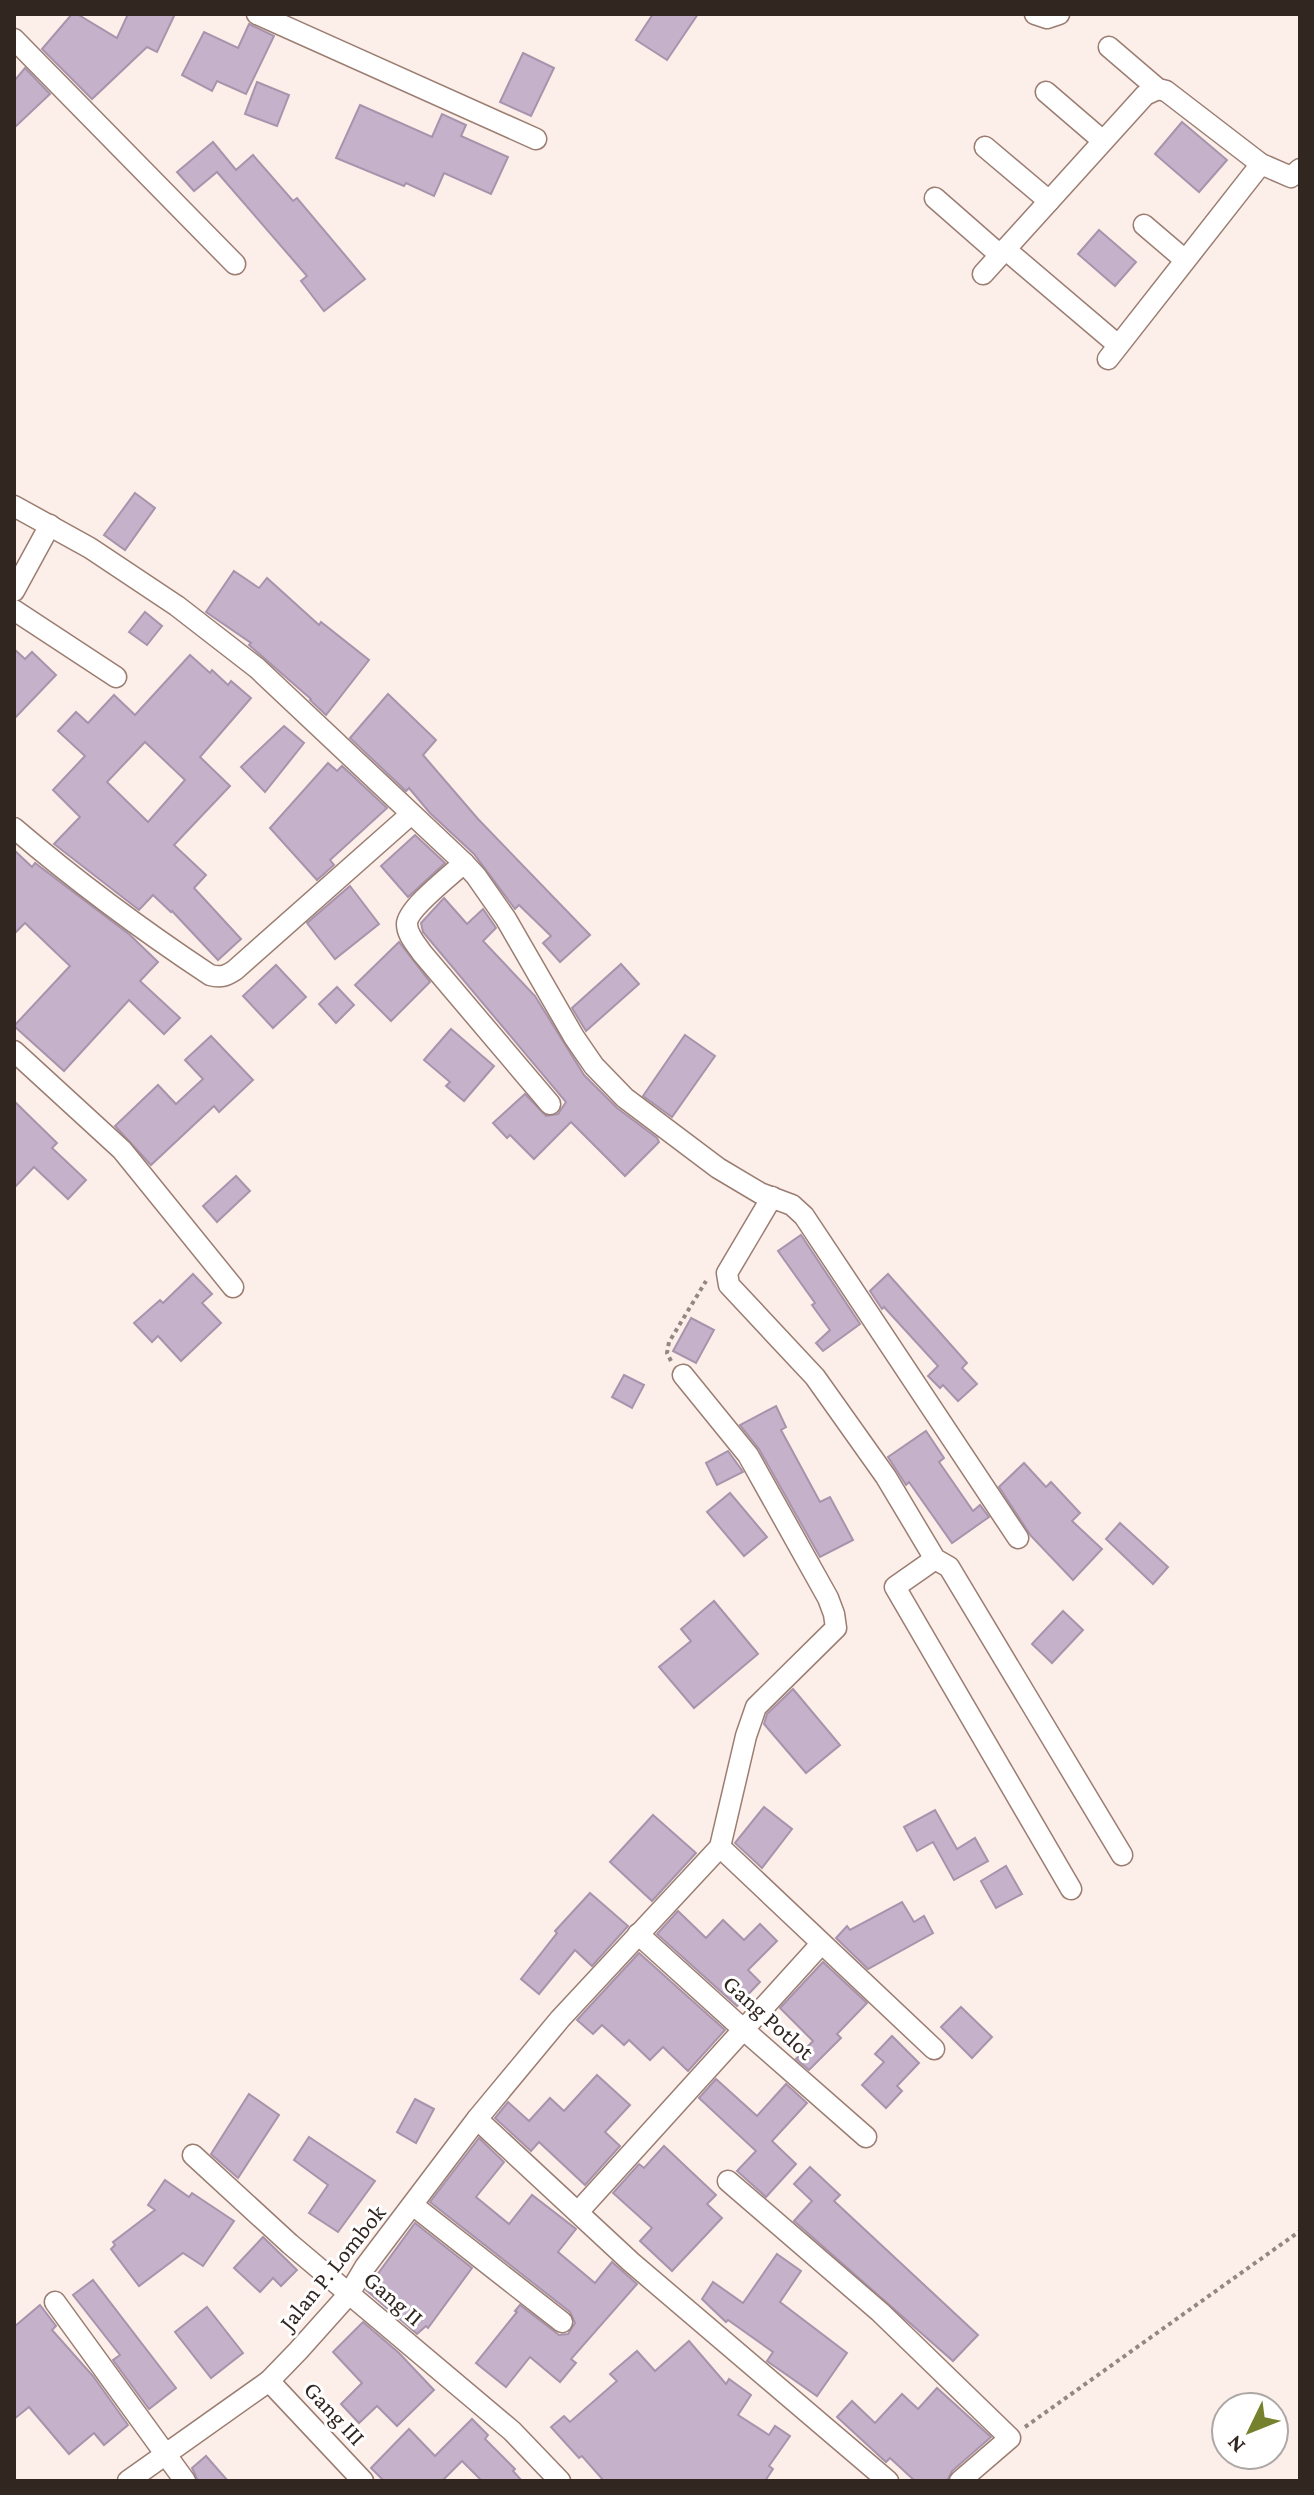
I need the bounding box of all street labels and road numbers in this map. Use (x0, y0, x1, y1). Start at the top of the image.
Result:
street label: Gang Potlot (718, 1969, 821, 2066)
street label: Jalan P. Lombok (272, 2199, 391, 2337)
street label: Gang II (359, 2265, 429, 2331)
street label: Gang III (299, 2376, 371, 2450)

